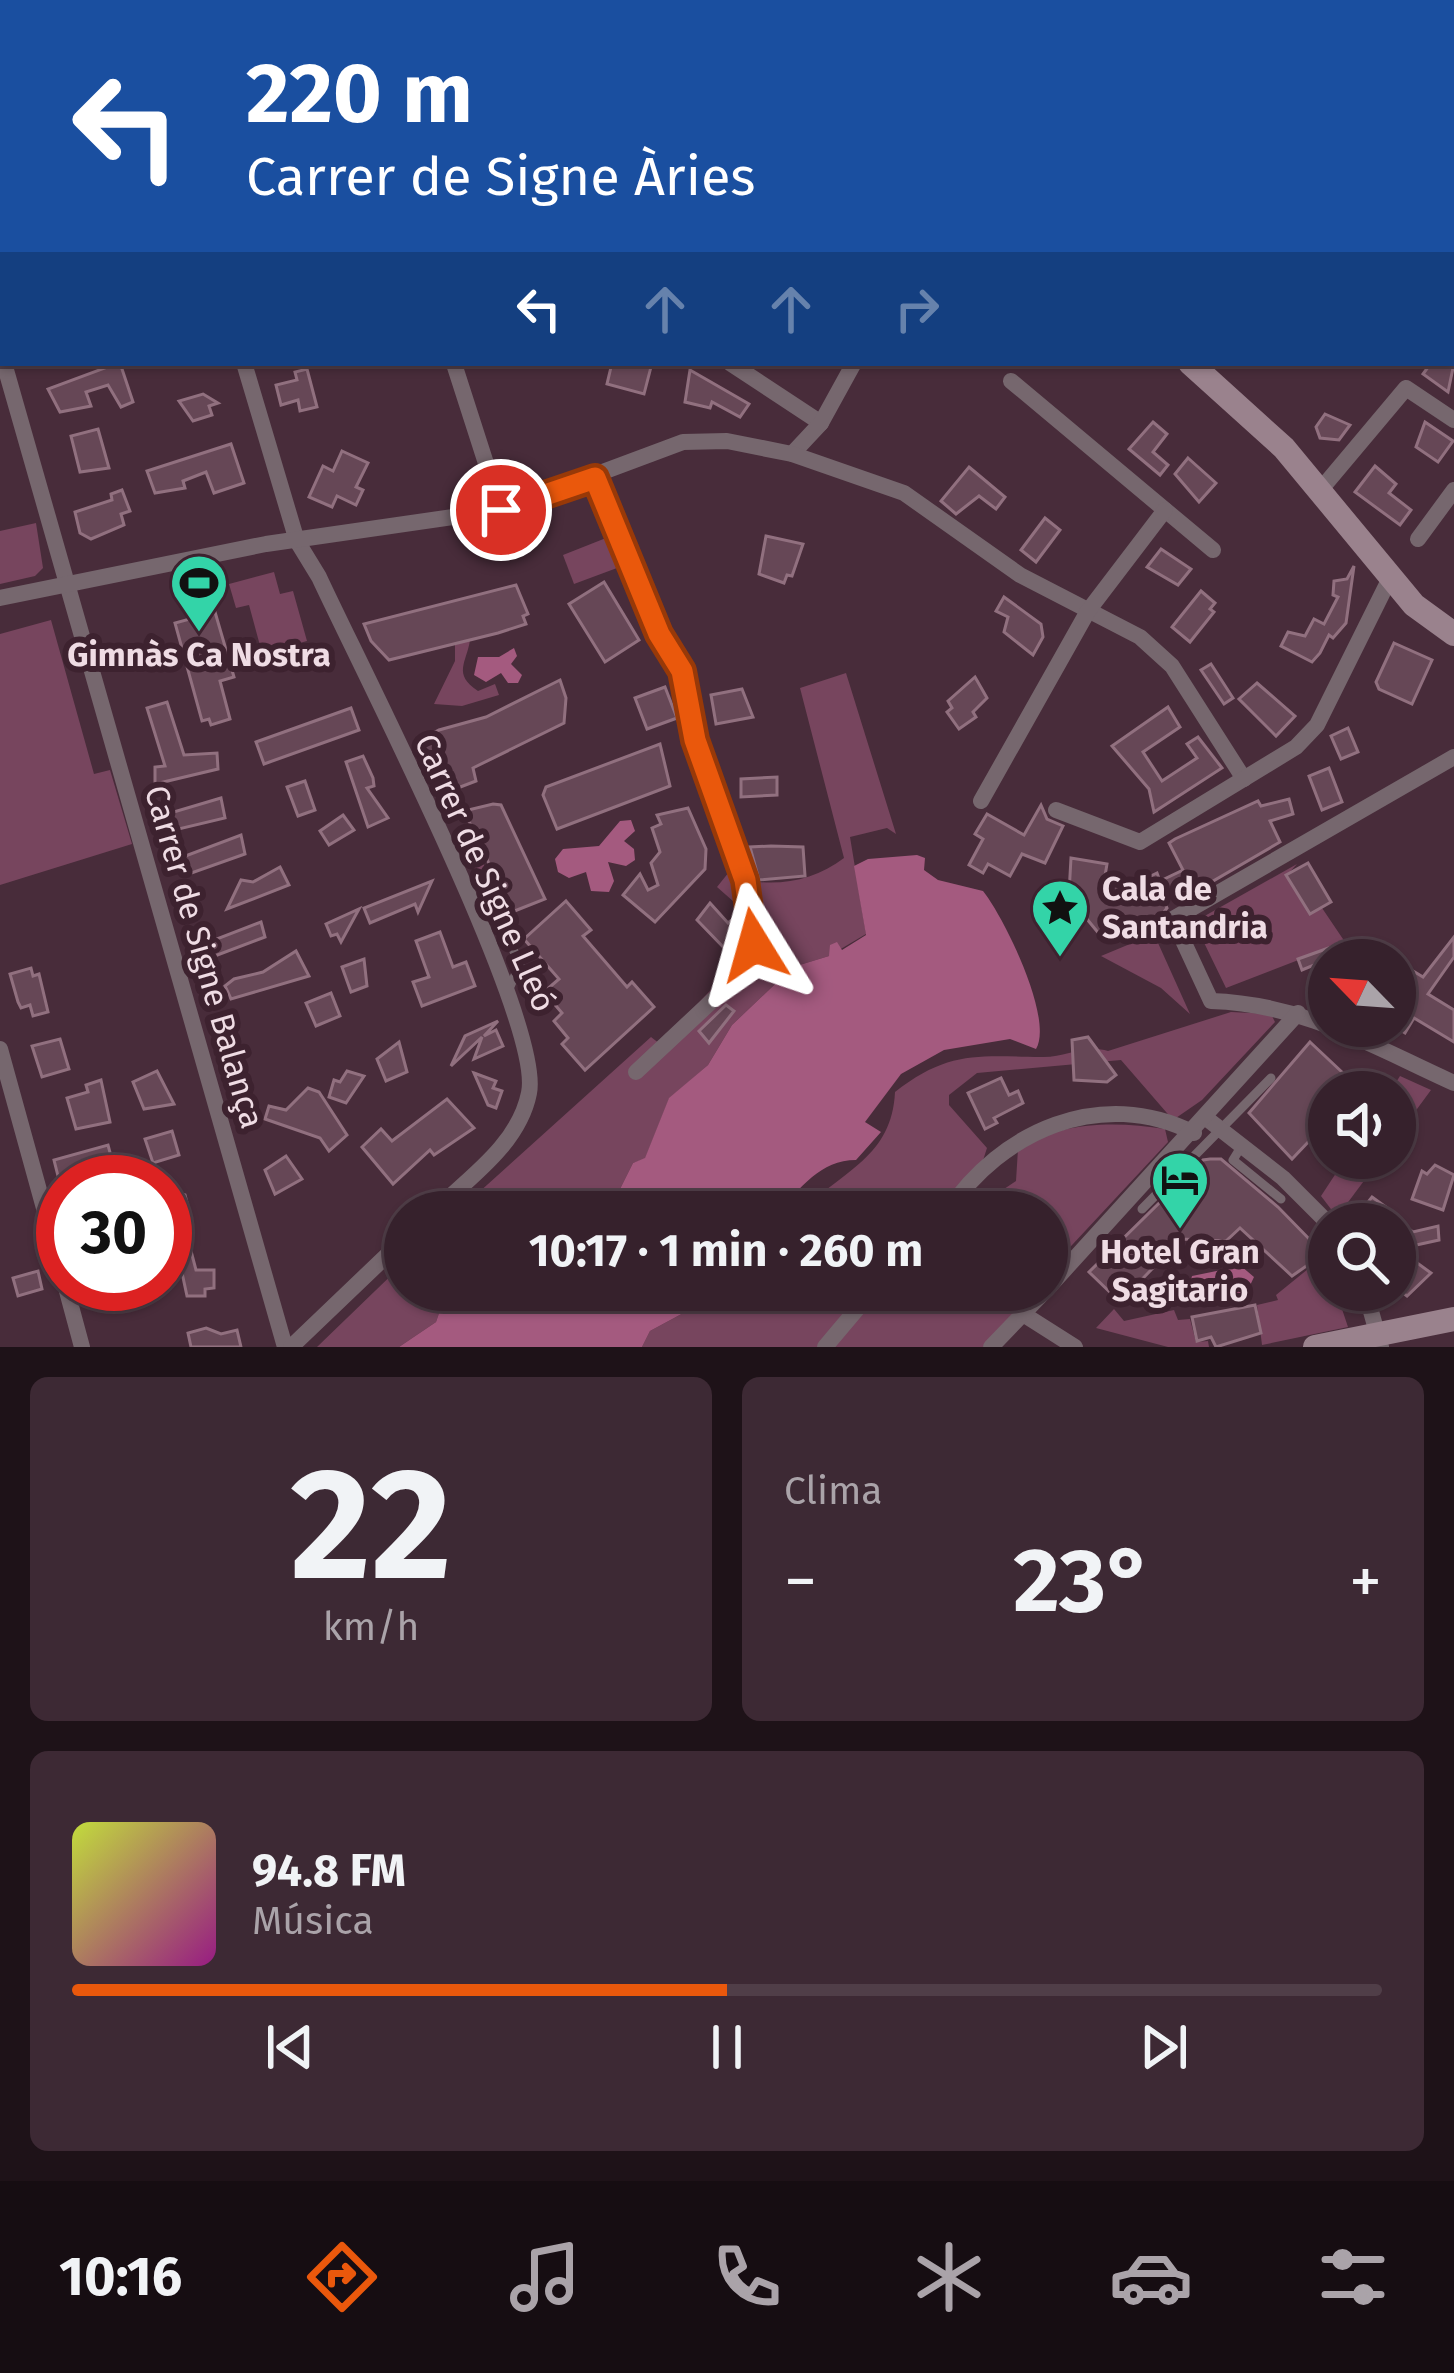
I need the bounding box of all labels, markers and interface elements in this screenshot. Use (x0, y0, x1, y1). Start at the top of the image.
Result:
text: 220 m (246, 43, 473, 144)
icon: left (48, 48, 204, 204)
text: Carrer de Signe Àries (246, 145, 756, 209)
icon: left (506, 276, 572, 342)
icon: ahead (632, 276, 698, 342)
icon: ahead (758, 276, 824, 342)
icon: right (884, 276, 950, 342)
pin (450, 459, 552, 561)
icon: arrive (468, 477, 534, 543)
sports icon: Gimnàs Ca Nostra (168, 552, 230, 634)
place label: Gimnàs Ca Nostra (67, 635, 331, 675)
street label: Carrer de Signe Lleó (406, 728, 564, 1018)
street label: Carrer de Signe Balança (136, 781, 272, 1133)
place label: Cala de Santandria (1102, 869, 1268, 947)
place icon: Cala de Santandria (1029, 877, 1091, 959)
position arrow (691, 882, 817, 1008)
north arrow (1308, 939, 1416, 1047)
map controls (1308, 939, 1416, 1311)
button: sound (1308, 1071, 1416, 1179)
hotel icon: Hotel Gran Sagitario (1149, 1149, 1211, 1231)
speed limit sign: 30 (36, 1155, 192, 1311)
button: search (1308, 1203, 1416, 1311)
text: 10:17 · 1 min · 260 m (529, 1224, 923, 1278)
place label: Hotel Gran Sagitario (1100, 1232, 1260, 1310)
text: 22 (290, 1432, 452, 1619)
text: Clima (784, 1468, 883, 1514)
text: 23° (1013, 1527, 1153, 1635)
text: − (784, 1542, 817, 1621)
text: + (1349, 1542, 1382, 1621)
text: km/h (323, 1604, 419, 1650)
text: 94.8 FM (252, 1844, 406, 1898)
text: Música (252, 1898, 374, 1944)
icon: previous (257, 2014, 323, 2080)
icon: pause (694, 2014, 760, 2080)
icon: next (1131, 2014, 1197, 2080)
icon: directions (300, 2235, 384, 2319)
icon: music (503, 2235, 587, 2319)
icon: phone (705, 2235, 789, 2319)
icon: climate (907, 2235, 991, 2319)
icon: car (1109, 2235, 1193, 2319)
icon: filters (1311, 2235, 1395, 2319)
text: 10:16 (59, 2245, 182, 2309)

